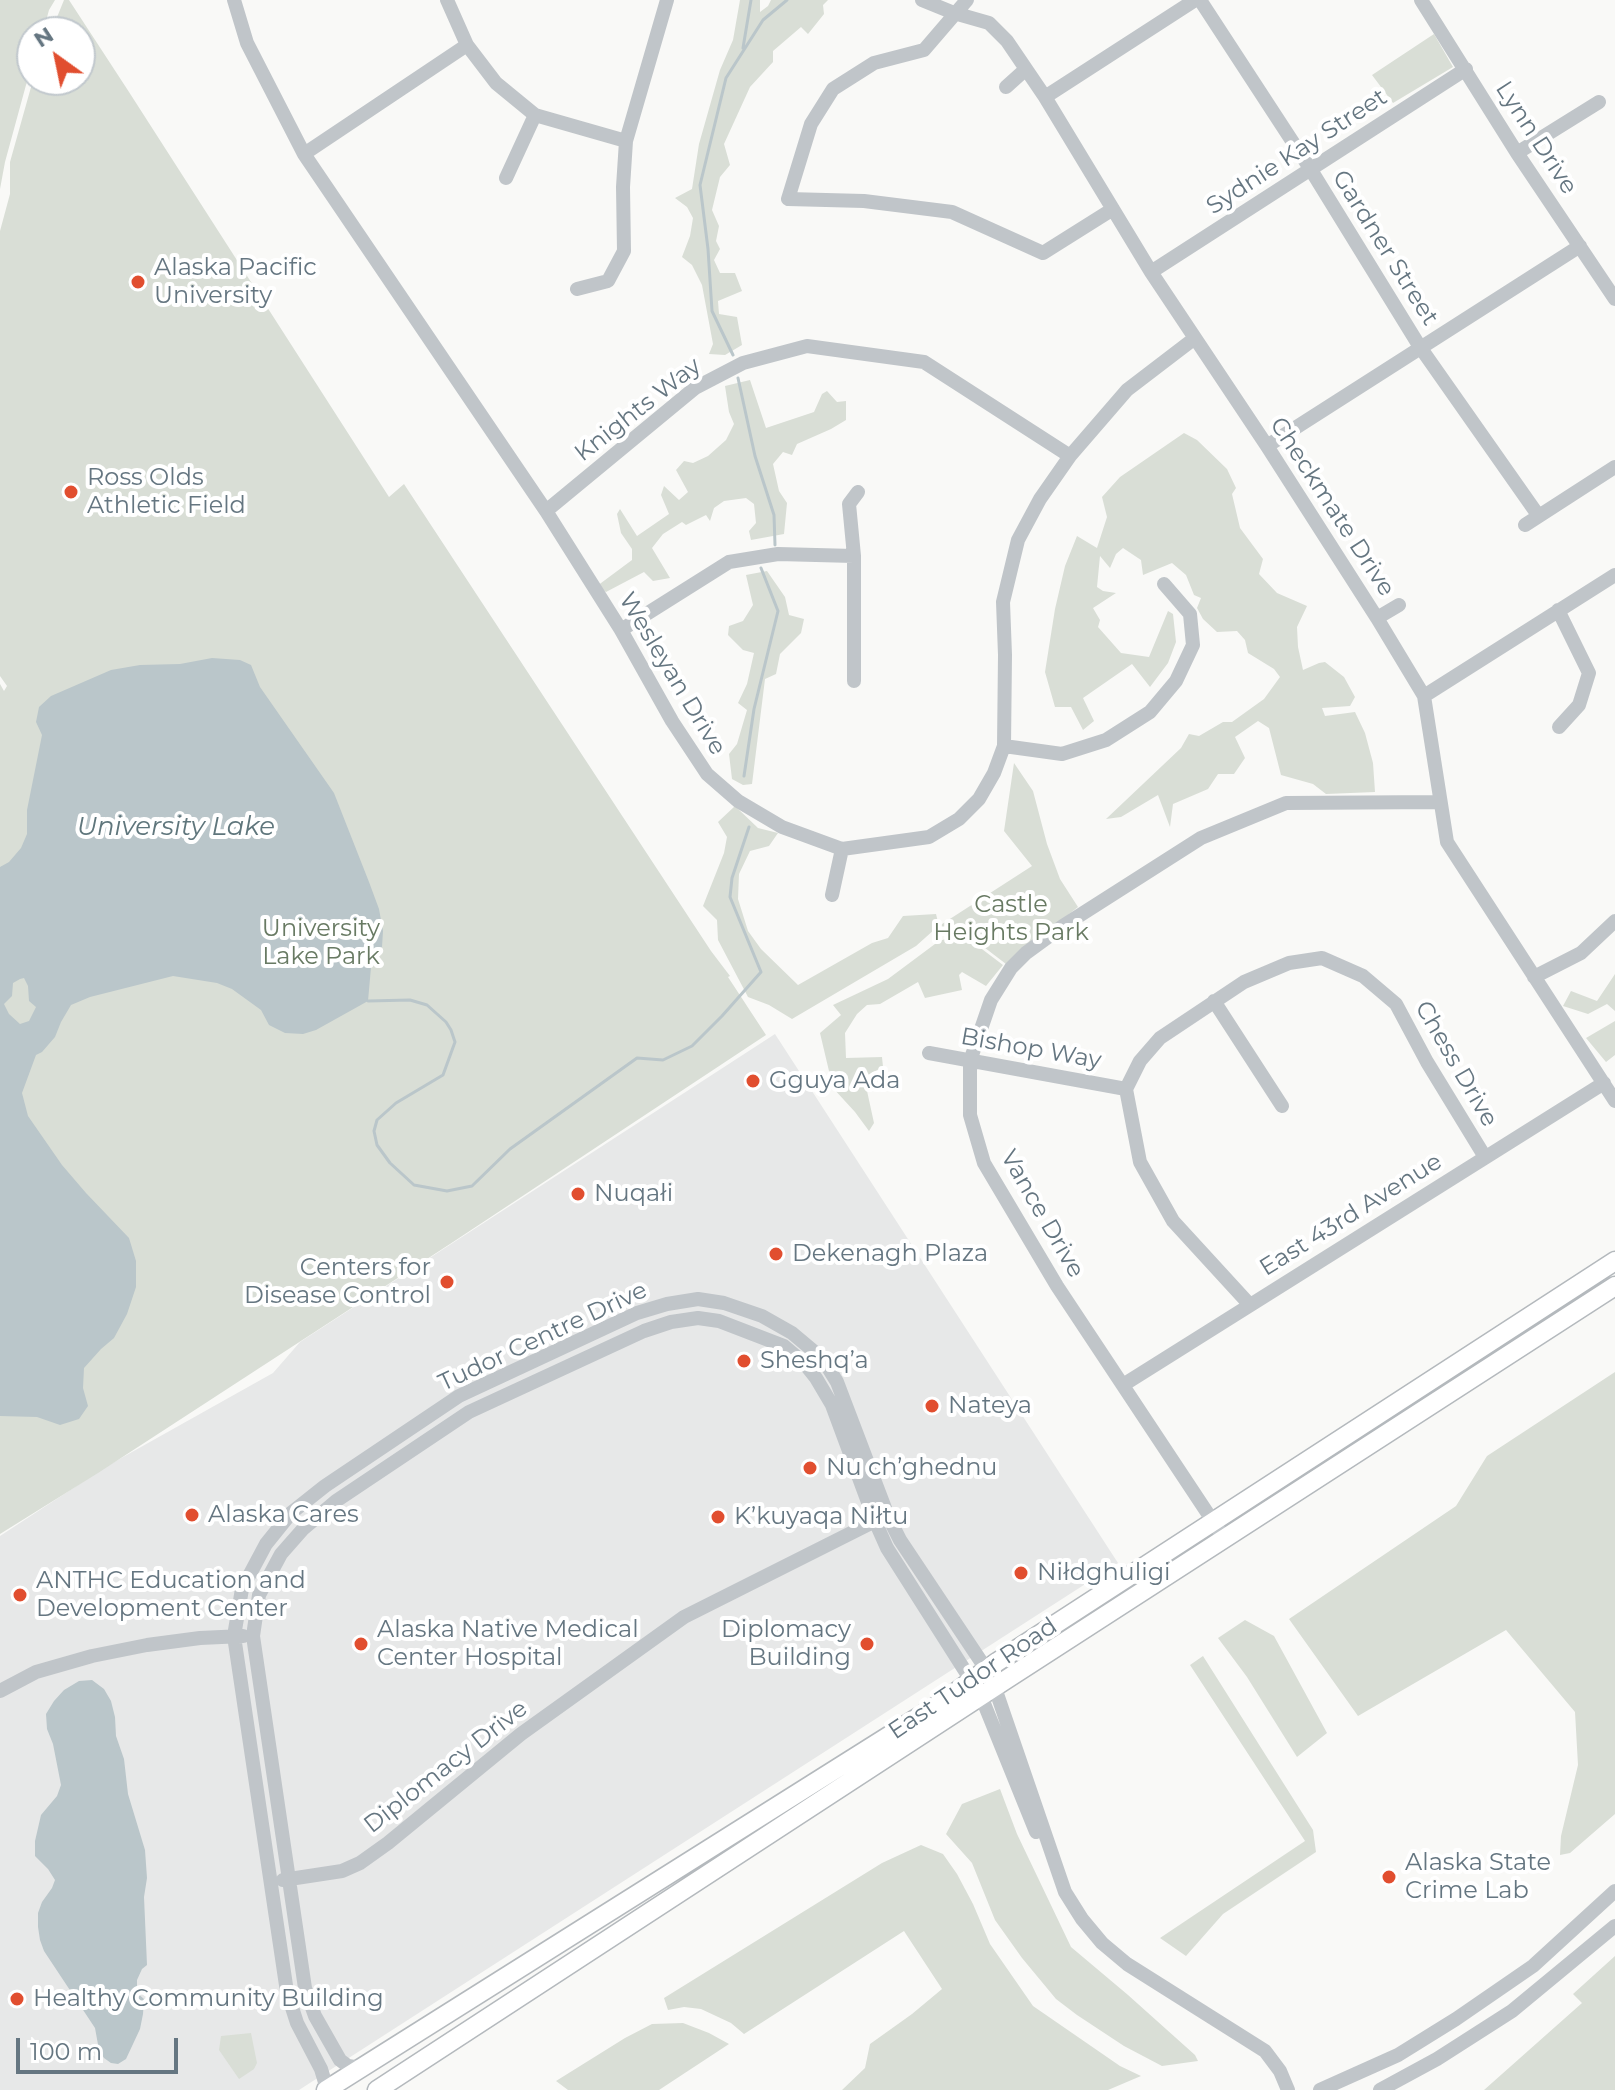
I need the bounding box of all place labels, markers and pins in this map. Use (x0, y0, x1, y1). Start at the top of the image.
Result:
place label: Alaska Pacific University (154, 254, 317, 310)
marker: Alaska Pacific University (129, 273, 147, 291)
place label: Ross Olds Athletic Field (87, 464, 246, 520)
marker: Ross Olds Athletic Field (62, 483, 80, 501)
place label: Gguya Ada (769, 1067, 901, 1095)
marker: Gguya Ada (744, 1072, 762, 1090)
place label: Nuqałi (594, 1180, 673, 1208)
marker: Nuqałi (569, 1185, 587, 1203)
place label: Dekenagh Plaza (792, 1240, 988, 1268)
marker: Dekenagh Plaza (767, 1245, 785, 1263)
place label: Centers for Disease Control (244, 1254, 431, 1310)
marker: Centers for Disease Control (438, 1273, 456, 1291)
place label: Sheshq’a (760, 1347, 869, 1375)
marker: Sheshq’a (735, 1352, 753, 1370)
place label: Nateya (948, 1392, 1032, 1420)
marker: Nateya (923, 1397, 941, 1415)
place label: Nu ch’ghednu (826, 1454, 997, 1482)
marker: Nu ch’ghednu (801, 1459, 819, 1477)
place label: Alaska Cares (208, 1501, 359, 1529)
place label: K’kuyaqa Niłtu (734, 1503, 908, 1531)
marker: Alaska Cares (183, 1506, 201, 1524)
marker: K’kuyaqa Niłtu (709, 1508, 727, 1526)
place label: Niłdghuligi (1037, 1559, 1171, 1587)
marker: Niłdghuligi (1012, 1564, 1030, 1582)
place label: ANTHC Education and Development Center (36, 1567, 306, 1623)
marker: ANTHC Education and Development Center (11, 1586, 29, 1604)
place label: Alaska Native Medical Center Hospital (377, 1616, 639, 1672)
place label: Diplomacy Building (721, 1616, 851, 1672)
marker: Alaska Native Medical Center Hospital (352, 1635, 370, 1653)
marker: Diplomacy Building (858, 1635, 876, 1653)
place label: Alaska State Crime Lab (1405, 1849, 1551, 1905)
marker: Alaska State Crime Lab (1380, 1868, 1398, 1886)
place label: Healthy Community Building (33, 1985, 384, 2013)
marker: Healthy Community Building (8, 1990, 26, 2008)

